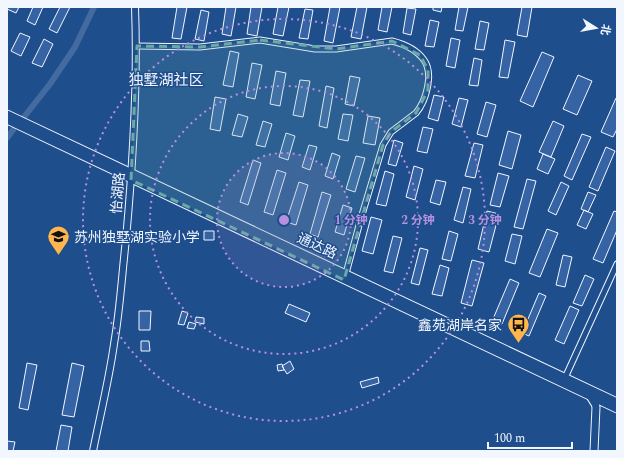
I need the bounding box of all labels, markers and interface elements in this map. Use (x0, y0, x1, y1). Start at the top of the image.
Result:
north arrow (576, 8, 616, 48)
text: 北 (596, 23, 615, 37)
district label: 独墅湖社区 (128, 69, 204, 92)
street label: 怡湖路 (106, 171, 130, 215)
text: 1 分钟 (334, 211, 368, 230)
text: 2 分钟 (401, 211, 435, 230)
text: 3 分钟 (468, 211, 502, 230)
centre of rings (277, 213, 291, 227)
school or university icon: 苏州独墅湖实验小学 (45, 224, 71, 257)
place label: 苏州独墅湖实验小学 (74, 227, 200, 248)
street label: 通达路 (294, 228, 340, 264)
bus stop icon: 鑫苑湖岸名家 (505, 312, 531, 345)
place label: 鑫苑湖岸名家 (418, 315, 502, 336)
scale bar (488, 424, 572, 450)
text: 100 m (494, 429, 525, 448)

